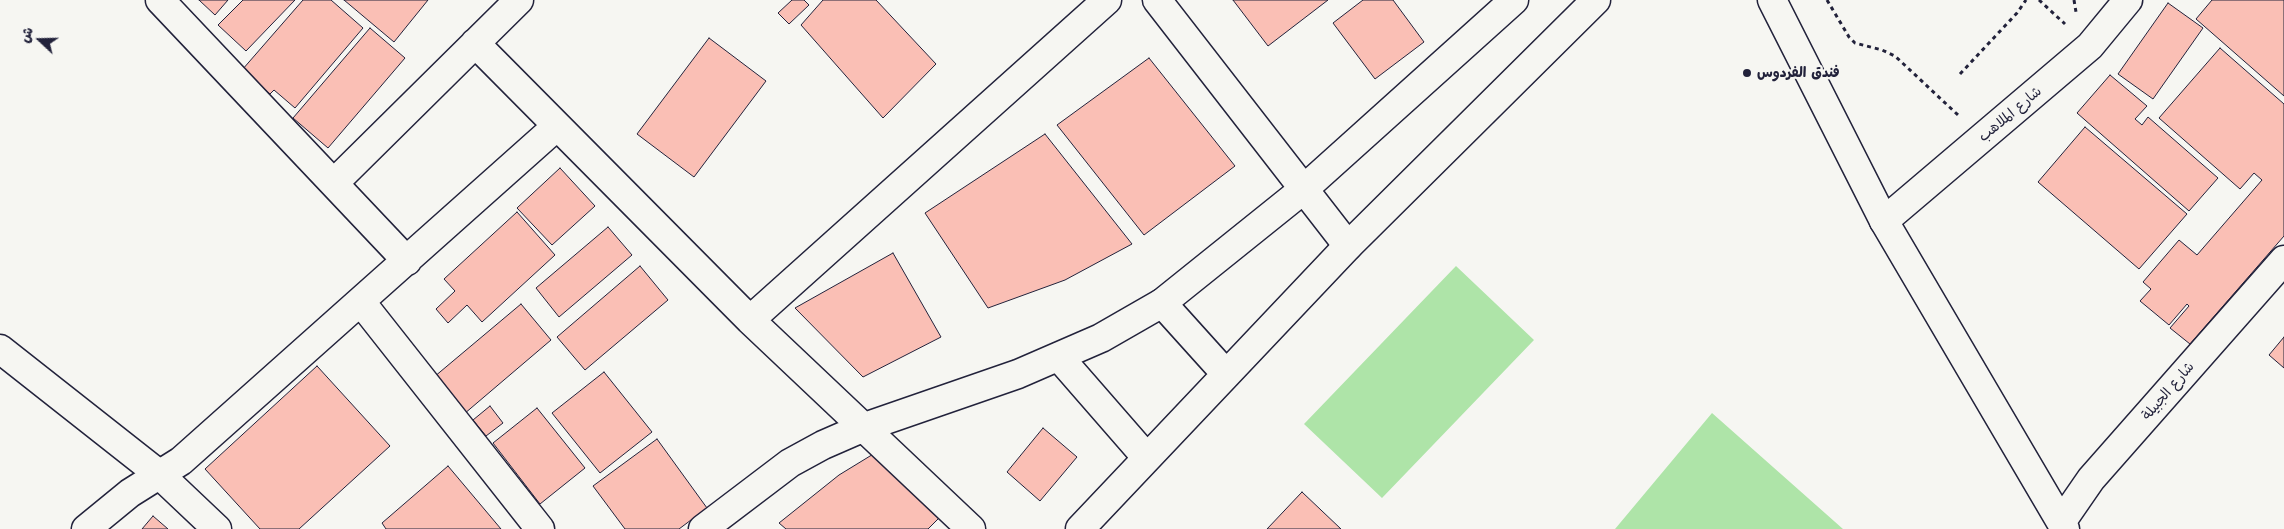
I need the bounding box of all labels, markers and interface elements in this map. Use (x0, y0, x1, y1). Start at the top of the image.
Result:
north arrow (15, 15, 65, 65)
text: ش (14, 24, 37, 45)
place label: فندق الفردوس (1757, 65, 1840, 81)
marker: فندق الفردوس (1741, 67, 1753, 79)
street label: شارع الملاهب (1975, 83, 2045, 145)
street label: شارع الجبيلة (2138, 358, 2198, 424)

